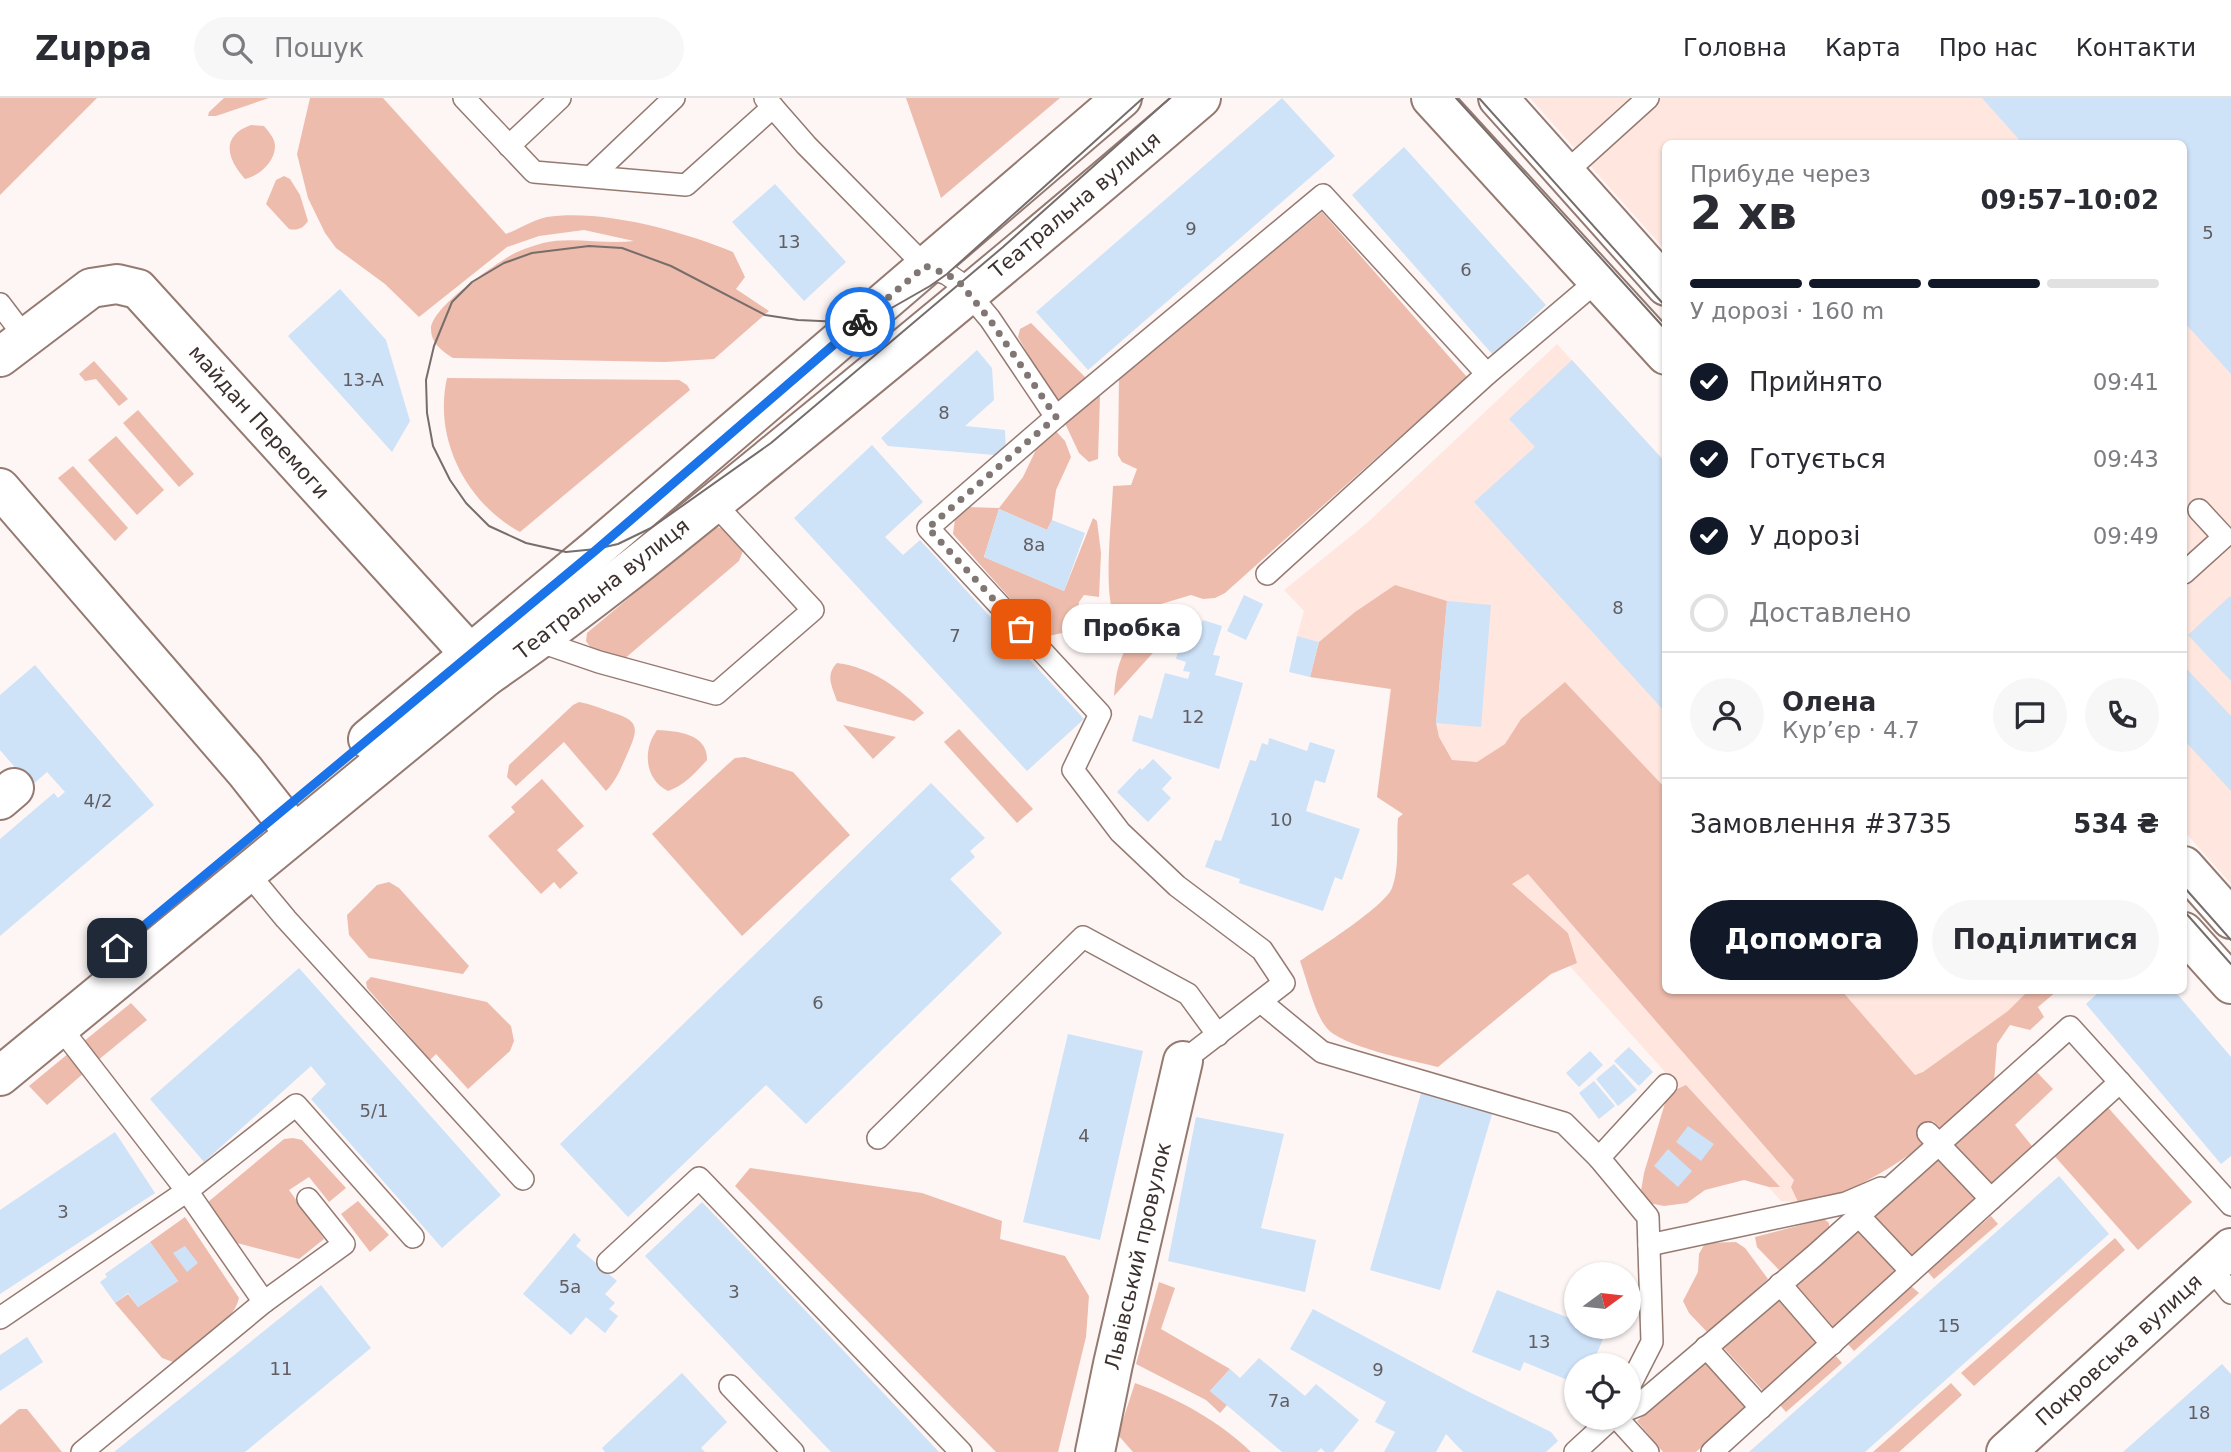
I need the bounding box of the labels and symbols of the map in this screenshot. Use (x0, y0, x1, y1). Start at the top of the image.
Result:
street label: Театральна вулиця (984, 127, 1165, 284)
house number: 9 (1185, 218, 1197, 239)
house number: 5 (2202, 222, 2214, 243)
house number: 13 (778, 231, 800, 252)
house number: 6 (1460, 259, 1472, 280)
courier (825, 287, 895, 357)
street label: майдан Перемоги (184, 340, 334, 504)
house number: 13-А (342, 369, 385, 390)
house number: 8 (938, 402, 950, 423)
street label: Театральна вулиця (509, 513, 694, 665)
house number: 8а (1023, 534, 1045, 555)
house number: 8 (1612, 597, 1624, 618)
pin (991, 599, 1051, 659)
callout: Пробка (1063, 604, 1203, 654)
house number: 7 (949, 625, 961, 646)
house number: 12 (1182, 706, 1204, 727)
house number: 4/2 (84, 790, 112, 811)
house number: 10 (1270, 809, 1292, 830)
pin (87, 918, 147, 978)
house number: 6 (812, 992, 824, 1013)
house number: 5/1 (360, 1100, 388, 1121)
house number: 4 (1078, 1125, 1090, 1146)
street label: Львівський провулок (1100, 1140, 1176, 1372)
house number: 3 (57, 1201, 69, 1222)
north arrow (1564, 1262, 1642, 1339)
street label: Покровська вулиця (2031, 1269, 2207, 1431)
house number: 5а (559, 1276, 581, 1297)
house number: 3 (728, 1281, 740, 1302)
house number: 15 (1938, 1315, 1960, 1336)
house number: 13 (1528, 1331, 1550, 1352)
house number: 11 (270, 1358, 292, 1379)
house number: 9 (1372, 1359, 1384, 1380)
house number: 7а (1268, 1390, 1290, 1411)
house number: 18 (2188, 1402, 2210, 1423)

